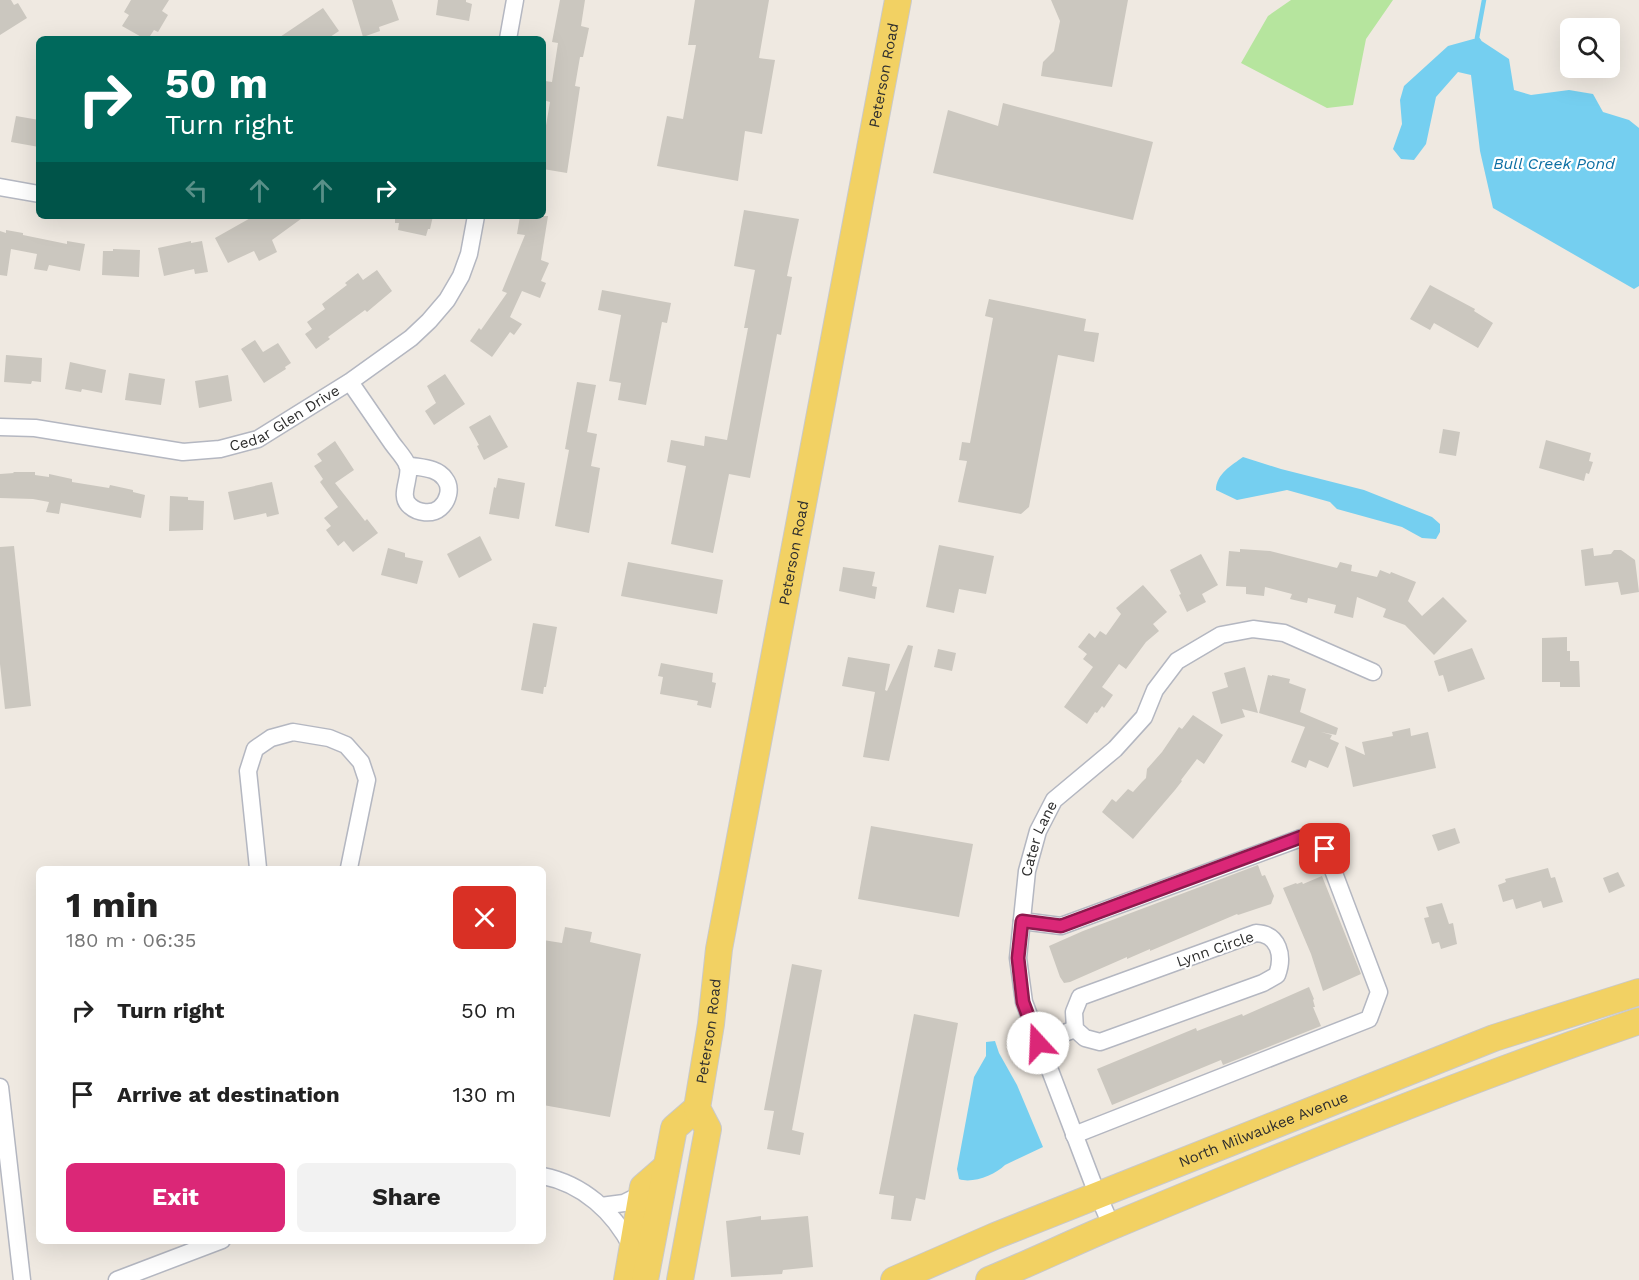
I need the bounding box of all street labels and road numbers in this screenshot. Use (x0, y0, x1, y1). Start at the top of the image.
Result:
street label: Peterson Road (865, 21, 902, 129)
street label: Cedar Glen Drive (227, 381, 343, 455)
street label: Peterson Road (775, 499, 812, 607)
street label: Cater Lane (1017, 798, 1061, 877)
street label: Lynn Circle (1174, 927, 1256, 971)
street label: Peterson Road (692, 978, 725, 1085)
street label: North Milwaukee Avenue (1176, 1088, 1351, 1171)

